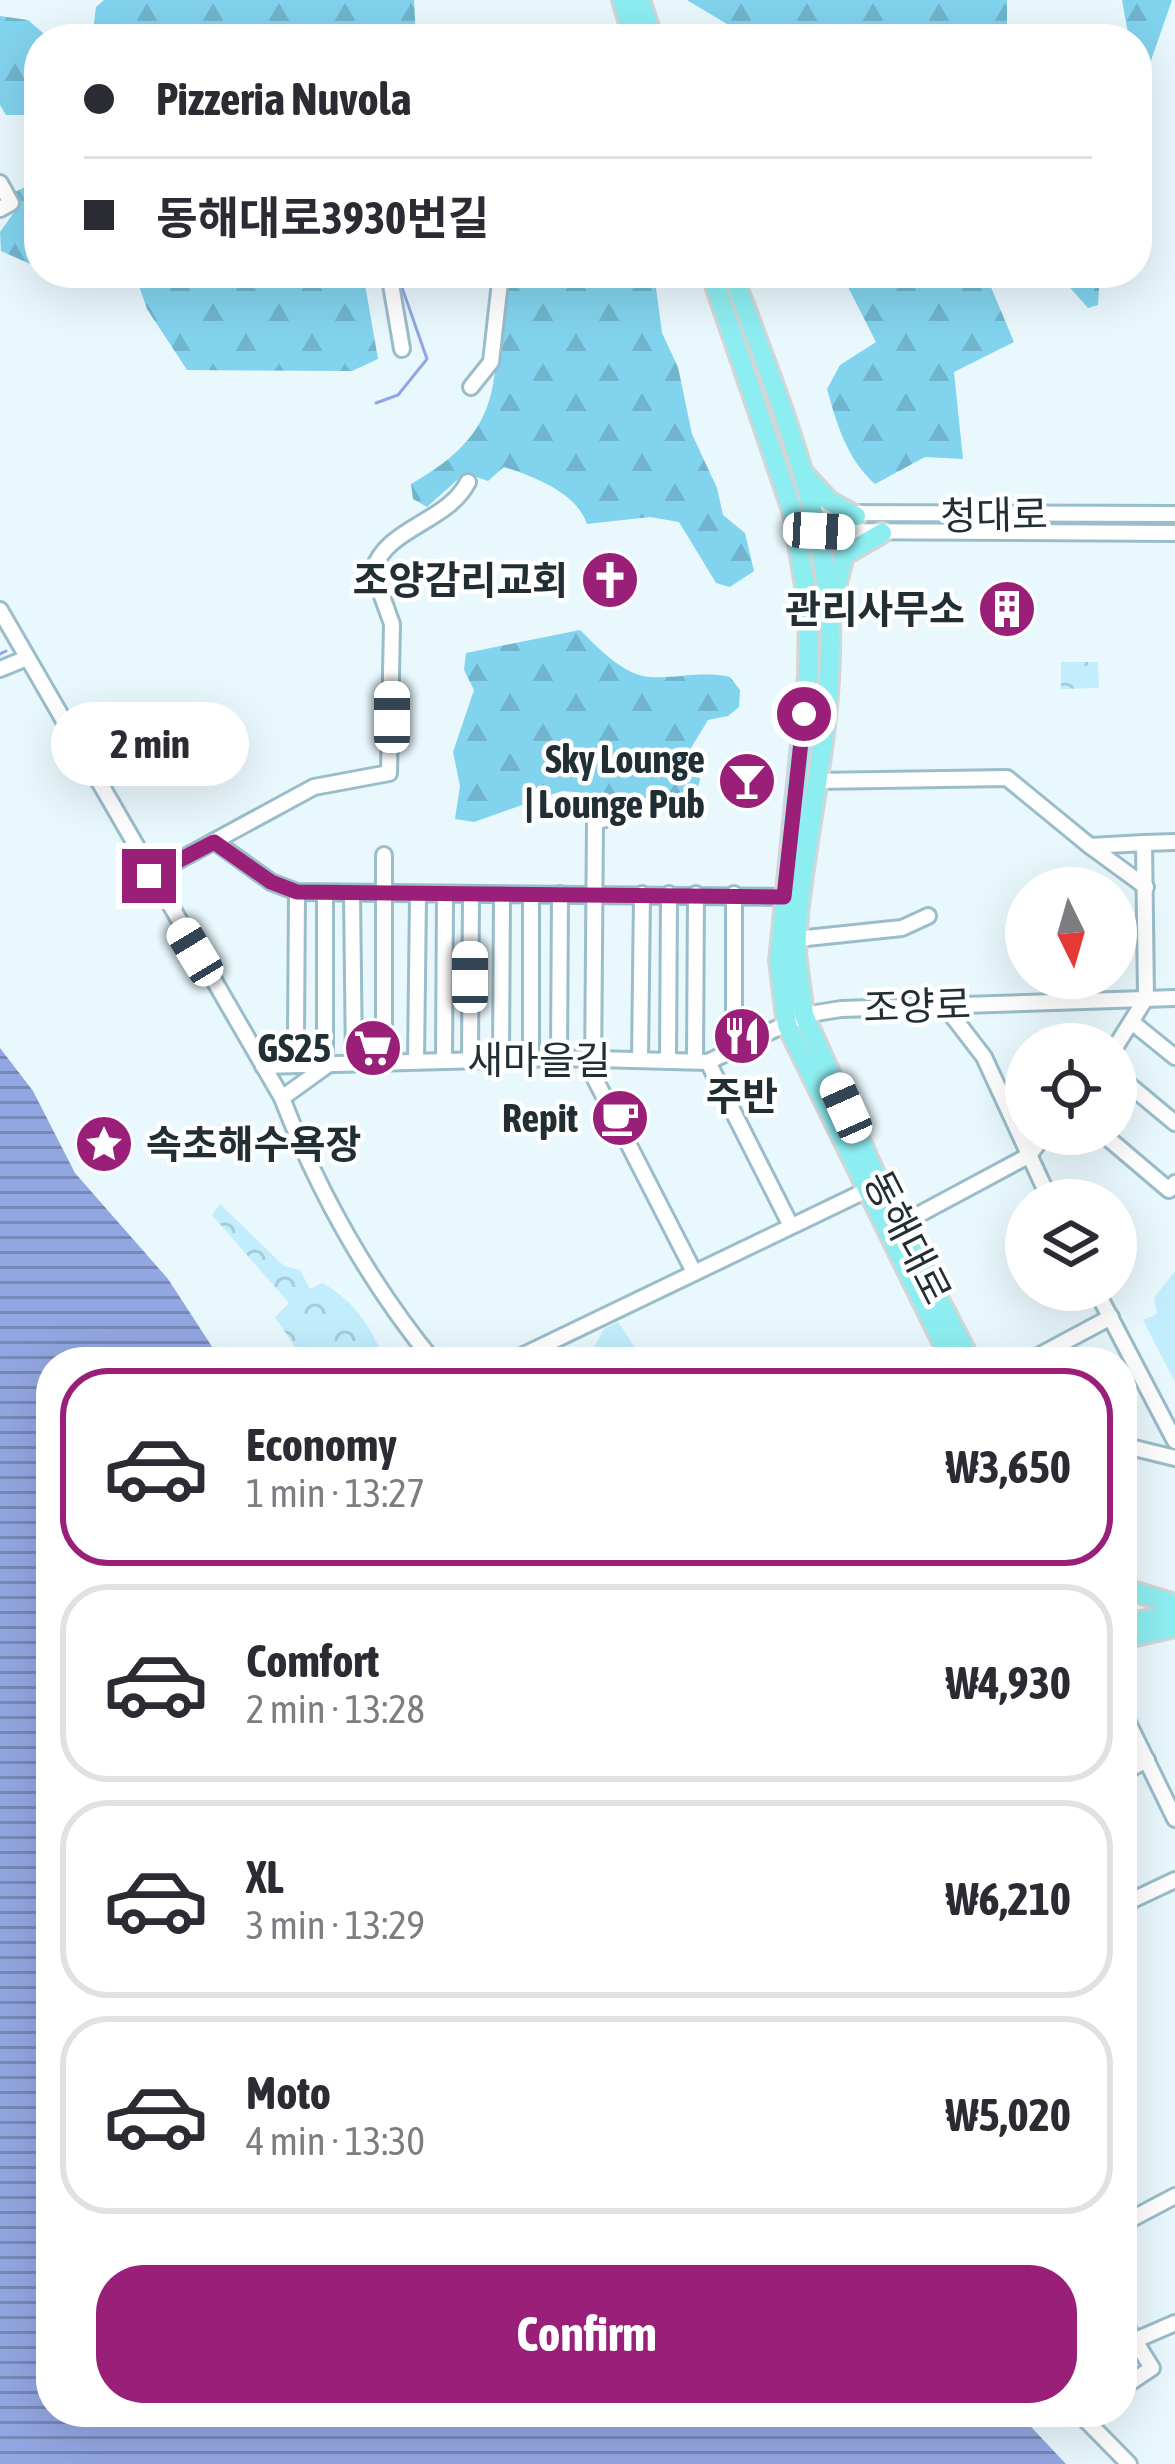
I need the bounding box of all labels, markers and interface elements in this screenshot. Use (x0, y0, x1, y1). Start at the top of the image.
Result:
text: Pizzeria Nuvola (156, 73, 411, 125)
text: 동해대로3930번길 (156, 192, 489, 244)
street label: 청대로 (940, 492, 1048, 538)
car (782, 511, 856, 551)
church icon: 조양감리교회 (579, 549, 641, 611)
place label: 조양감리교회 (353, 558, 568, 602)
building icon: 관리사무소 (976, 578, 1038, 640)
place label: 관리사무소 (786, 587, 965, 631)
car (374, 681, 410, 753)
route start (777, 687, 831, 741)
callout: 2 min (50, 702, 248, 786)
text: 2 min (110, 722, 190, 766)
place label: Sky Lounge | Lounge Pub (525, 737, 705, 826)
bar icon: Sky Lounge | Lounge Pub (716, 750, 778, 812)
route end (122, 849, 176, 903)
north arrow (1005, 867, 1137, 999)
map controls (1005, 867, 1137, 1311)
car (161, 912, 229, 992)
car (452, 941, 488, 1013)
street label: 조양로 (862, 982, 972, 1030)
restaurant icon: 주반 (711, 1005, 773, 1067)
supermarket icon: GS25 (342, 1017, 404, 1079)
button: locate (1005, 1023, 1137, 1155)
place label: GS25 (257, 1026, 331, 1070)
street label: 새마을길 (467, 1038, 611, 1082)
car (815, 1068, 877, 1148)
place label: 주반 (706, 1074, 778, 1118)
cafe icon: Repit (589, 1087, 651, 1149)
place label: Repit (502, 1096, 579, 1140)
place icon: 속초해수욕장 (73, 1113, 135, 1175)
place label: 속초해수욕장 (146, 1122, 361, 1166)
street label: 동해대로 (856, 1163, 960, 1311)
button: layers (1005, 1179, 1137, 1311)
icon: car (102, 1413, 210, 1521)
text: Economy (246, 1419, 397, 1471)
text: ₩3,650 (946, 1441, 1071, 1493)
text: 1 min · 13:27 (246, 1471, 425, 1515)
icon: car (102, 1629, 210, 1737)
text: Comfort (246, 1635, 379, 1687)
text: ₩4,930 (946, 1657, 1071, 1709)
text: 2 min · 13:28 (246, 1687, 425, 1731)
icon: car (102, 1845, 210, 1953)
text: XL (246, 1851, 284, 1903)
text: ₩6,210 (946, 1873, 1071, 1925)
text: 3 min · 13:29 (246, 1903, 425, 1947)
icon: car (102, 2061, 210, 2169)
text: Moto (246, 2067, 331, 2119)
text: ₩5,020 (946, 2089, 1071, 2141)
text: 4 min · 13:30 (246, 2119, 425, 2163)
button: Confirm (96, 2265, 1077, 2403)

